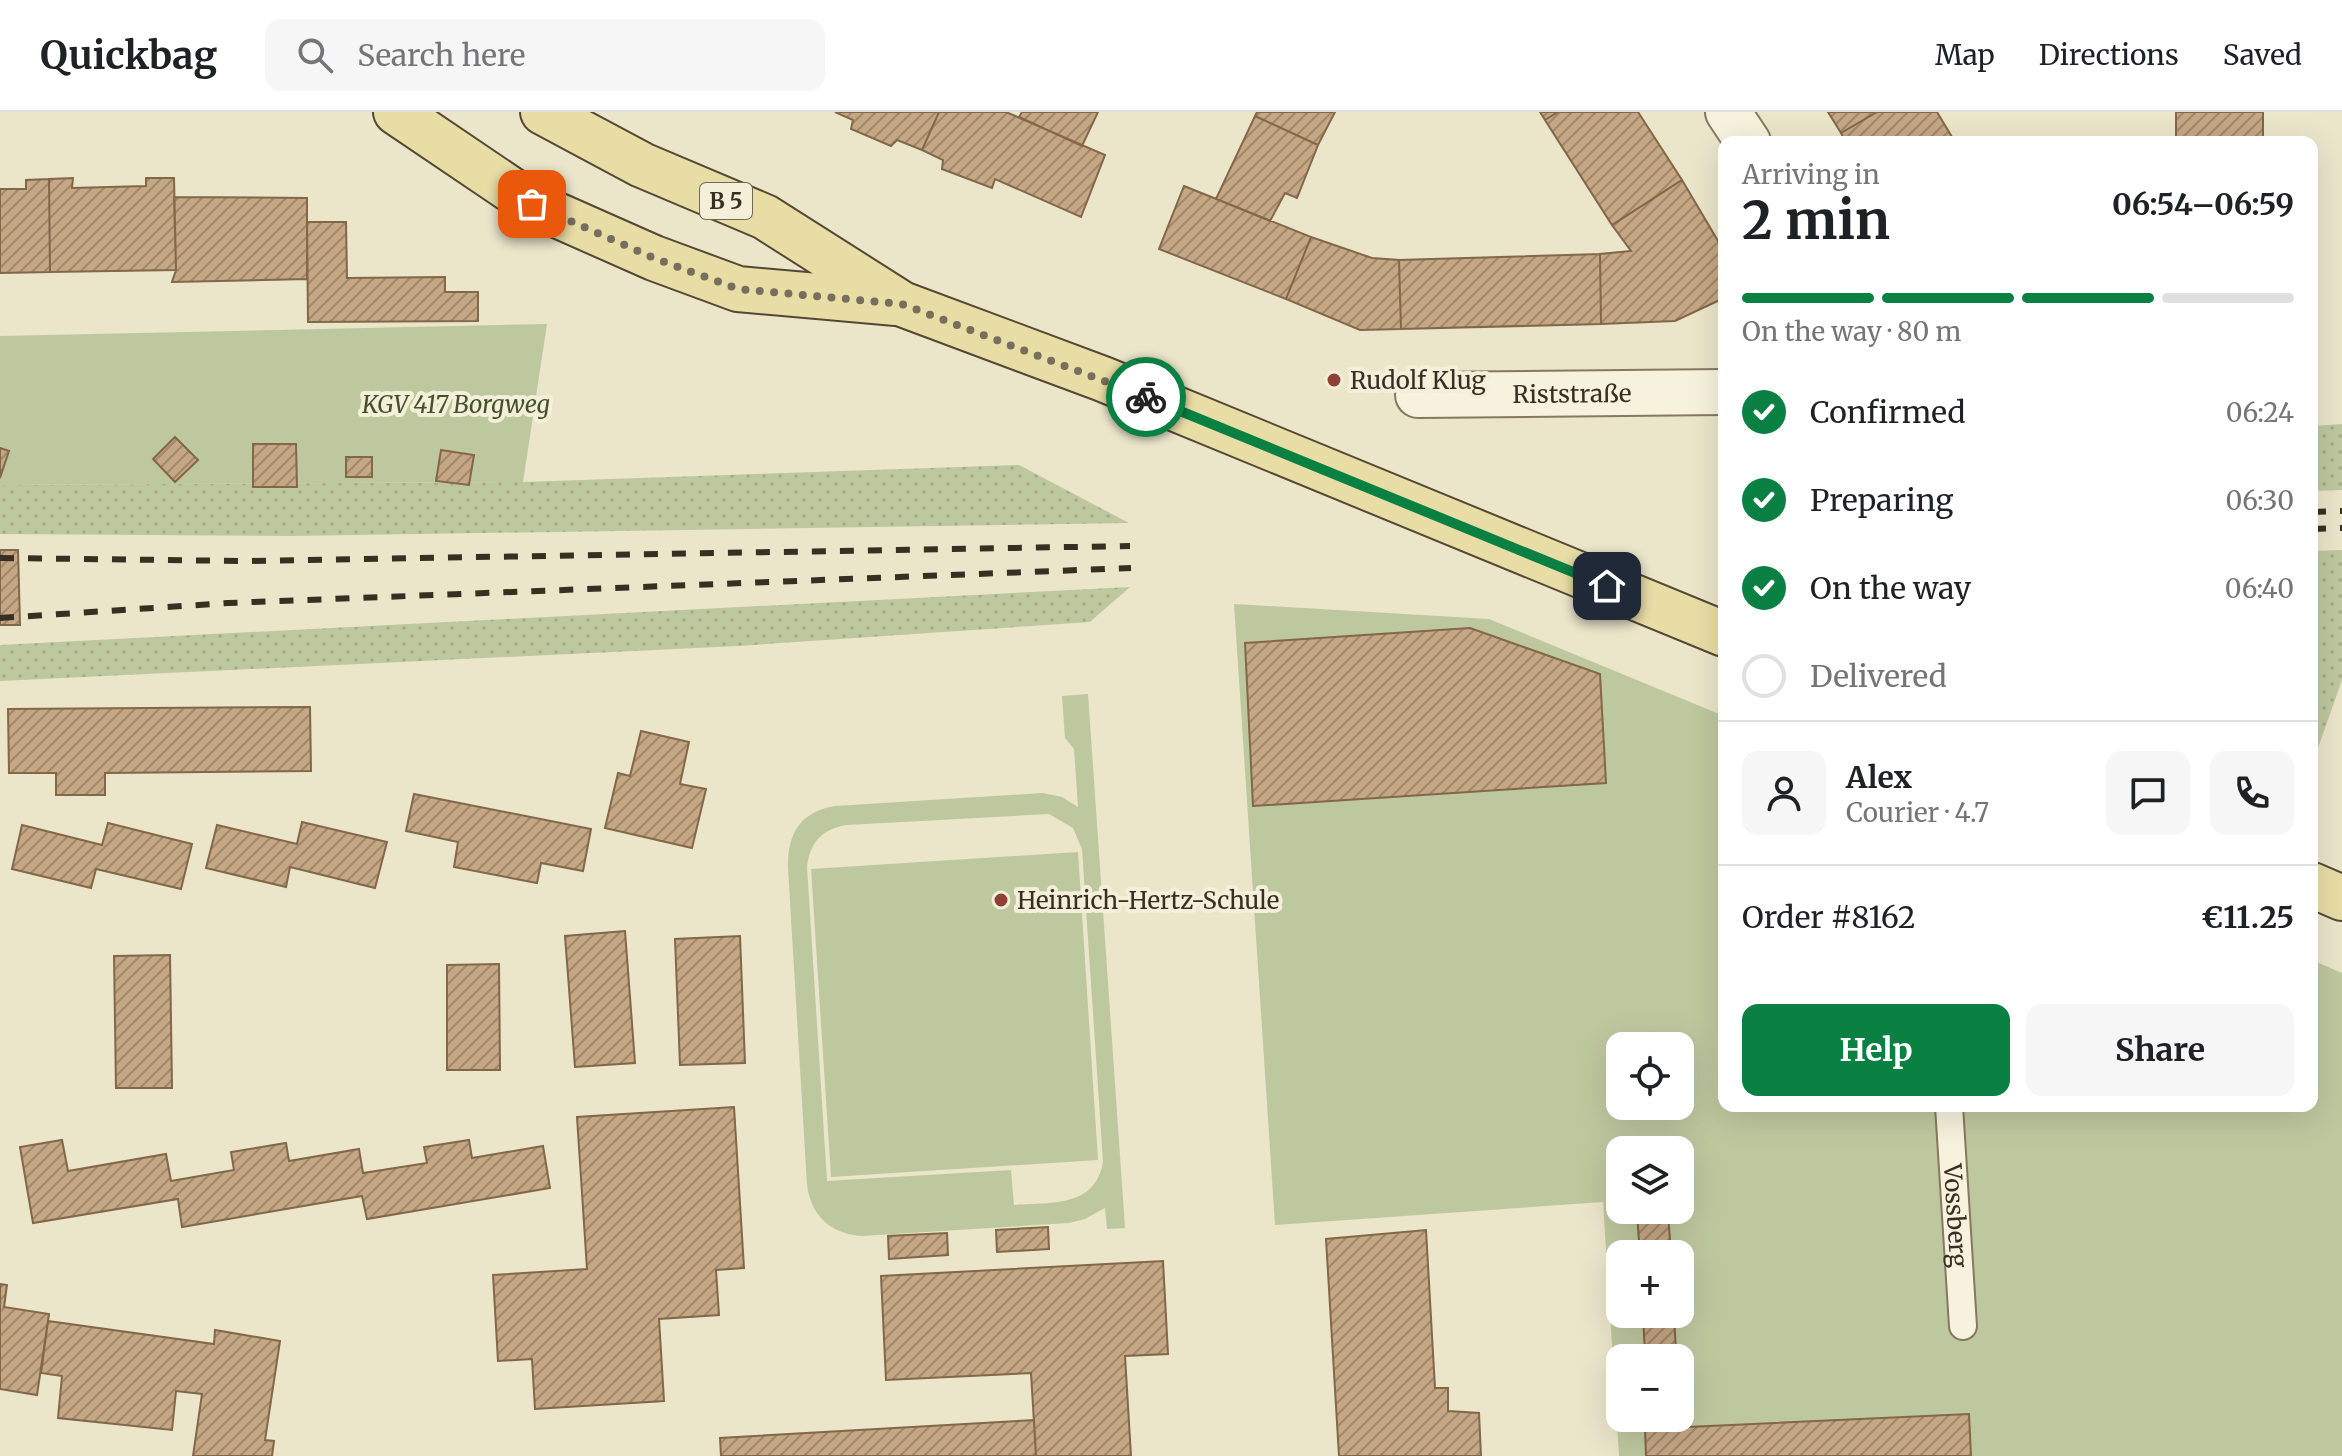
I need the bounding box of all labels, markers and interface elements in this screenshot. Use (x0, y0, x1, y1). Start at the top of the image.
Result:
search box (265, 19, 825, 91)
text: Quickbag (40, 32, 217, 79)
icon: search (293, 33, 337, 77)
text: Search here (357, 36, 525, 74)
text: Map (1935, 37, 1995, 73)
text: Directions (2039, 37, 2179, 73)
text: Saved (2223, 37, 2302, 73)
text: Arriving in (1742, 158, 1880, 191)
pin (498, 170, 566, 238)
icon: bag (510, 182, 554, 226)
road number: B 5 (700, 183, 752, 219)
text: 06:54–06:59 (2112, 185, 2294, 223)
text: 2 min (1742, 188, 1890, 253)
text: On the way · 80 m (1742, 315, 1961, 348)
courier (1106, 357, 1186, 437)
place label: Rudolf Klug (1350, 365, 1486, 396)
marker: Rudolf Klug (1325, 371, 1343, 389)
icon: bike (1124, 375, 1168, 419)
street label: Riststraße (1512, 377, 1632, 410)
park label: KGV 417 Borgweg (361, 389, 550, 420)
icon: check (1742, 390, 1786, 434)
text: Confirmed (1810, 393, 1965, 431)
text: 06:24 (2226, 396, 2294, 429)
icon: check (1742, 478, 1786, 522)
text: Preparing (1810, 481, 1953, 519)
text: 06:30 (2226, 484, 2294, 517)
pin (1573, 552, 1641, 620)
icon: home (1585, 564, 1629, 608)
icon: check (1742, 566, 1786, 610)
text: On the way (1810, 569, 1971, 607)
text: 06:40 (2225, 572, 2294, 605)
text: Delivered (1810, 657, 1947, 695)
button: person (1742, 751, 1826, 835)
button: chat (2106, 751, 2190, 835)
button: phone (2210, 751, 2294, 835)
text: Alex (1846, 758, 1912, 796)
text: Courier · 4.7 (1846, 796, 1989, 829)
place label: Heinrich-Hertz-Schule (1017, 885, 1279, 916)
marker: Heinrich-Hertz-Schule (992, 891, 1010, 909)
text: Order #8162 (1742, 898, 1916, 936)
text: €11.25 (2201, 898, 2294, 936)
button: Help (1742, 1004, 2010, 1096)
button: Share (2026, 1004, 2294, 1096)
map controls (1606, 1032, 1694, 1432)
button: locate (1606, 1032, 1694, 1120)
button: layers (1606, 1136, 1694, 1224)
street label: Vossberg (1937, 1162, 1975, 1269)
button: + (1606, 1240, 1694, 1328)
button: − (1606, 1344, 1694, 1432)

